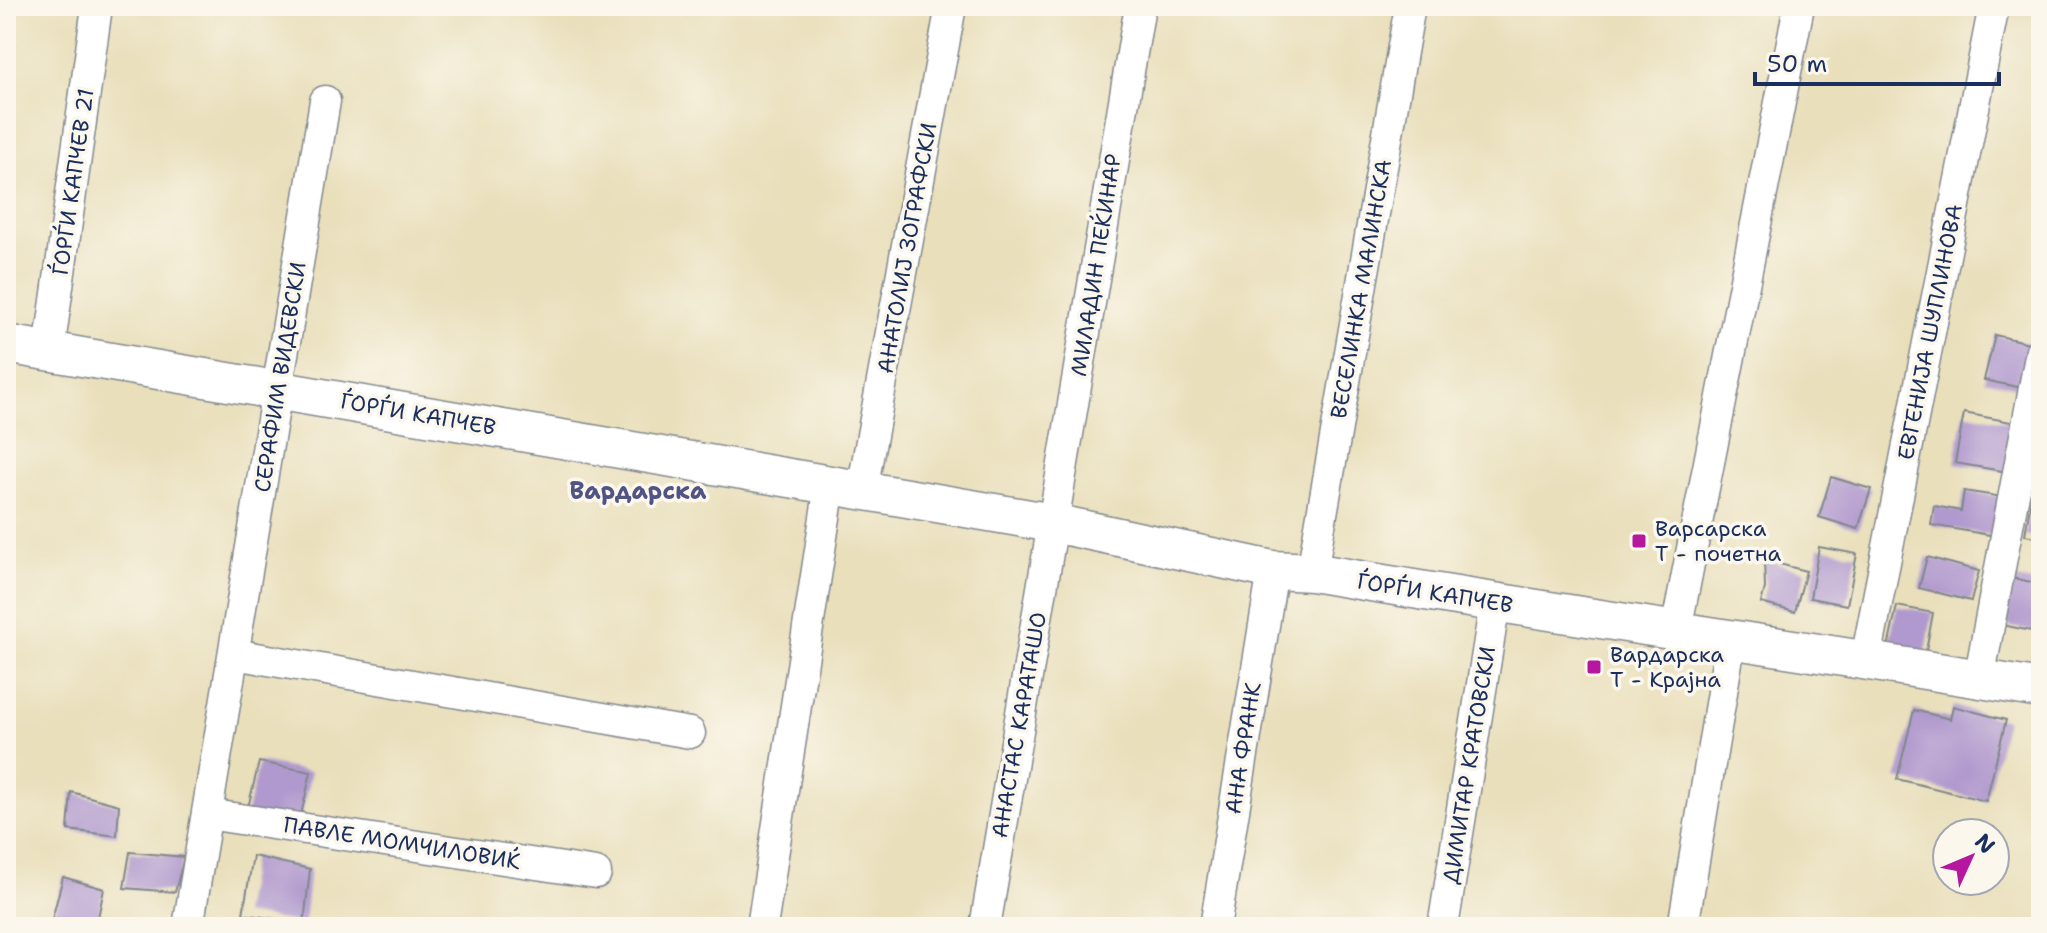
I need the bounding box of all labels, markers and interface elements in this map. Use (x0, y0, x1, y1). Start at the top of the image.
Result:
scale bar (1755, 36, 1999, 86)
text: 50 m (1767, 48, 1827, 80)
street label: ЃОРЃИ КАПЧЕВ 21 (46, 87, 100, 277)
street label: АНАТОЛИЈ ЗОГРАФСКИ (871, 120, 943, 376)
street label: МИЛАДИН ПЕЌИНАР (1064, 152, 1128, 378)
street label: ВЕСЕЛИНКА МАЛИНСКА (1324, 157, 1398, 421)
street label: ЕВГЕНИЈА ШУПЛИНОВА (1891, 202, 1969, 462)
street label: СЕРАФИМ ВИДЕВСКИ (247, 260, 313, 494)
street label: ЃОРЃИ КАПЧЕВ (338, 386, 498, 442)
district label: Вардарска (570, 475, 707, 507)
place label: Варсарска Т - почетна (1655, 514, 1782, 568)
marker: Варсарска Т - почетна (1630, 532, 1648, 550)
street label: ЃОРЃИ КАПЧЕВ (1355, 566, 1515, 620)
street label: АНАСТАС КАРАТАШО (985, 610, 1053, 840)
place label: Вардарска Т - Крајна (1610, 640, 1724, 694)
street label: ДИМИТАР КРАТОВСКИ (1436, 644, 1502, 886)
marker: Вардарска Т - Крајна (1585, 658, 1603, 676)
street label: АНА ФРАНК (1218, 680, 1268, 816)
street label: ПАВЛЕ МОМЧИЛОВИЌ (281, 810, 523, 876)
north arrow (1931, 817, 2011, 897)
text: N (1969, 827, 2002, 860)

